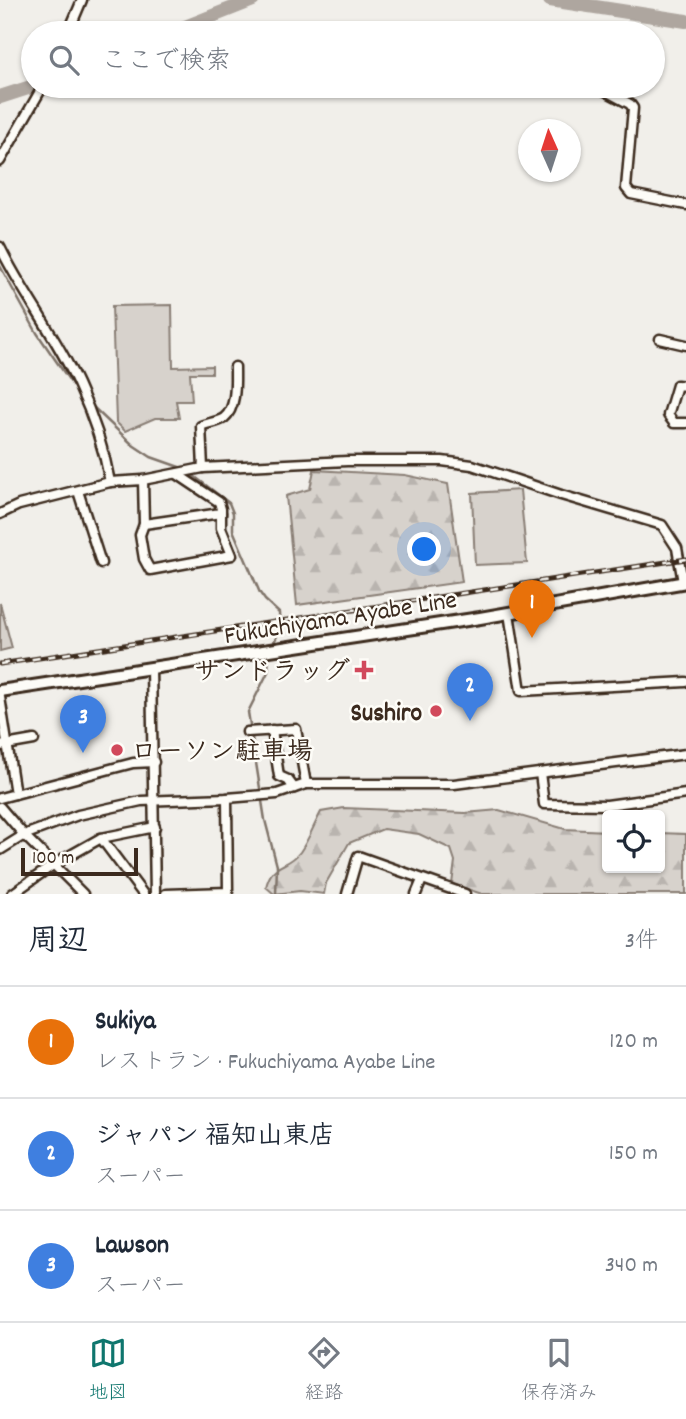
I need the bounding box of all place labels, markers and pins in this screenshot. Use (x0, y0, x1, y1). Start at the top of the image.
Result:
pin: 1 (509, 580, 555, 638)
place label: サンドラッグ (194, 655, 350, 692)
marker: サンドラッグ (356, 662, 372, 678)
pin: 2 (447, 663, 493, 721)
pin: 3 (60, 695, 106, 753)
place label: Sushiro (350, 696, 422, 733)
marker: Sushiro (428, 703, 444, 719)
place label: ローソン駐車場 (131, 735, 313, 772)
marker: ローソン駐車場 (109, 742, 125, 758)

